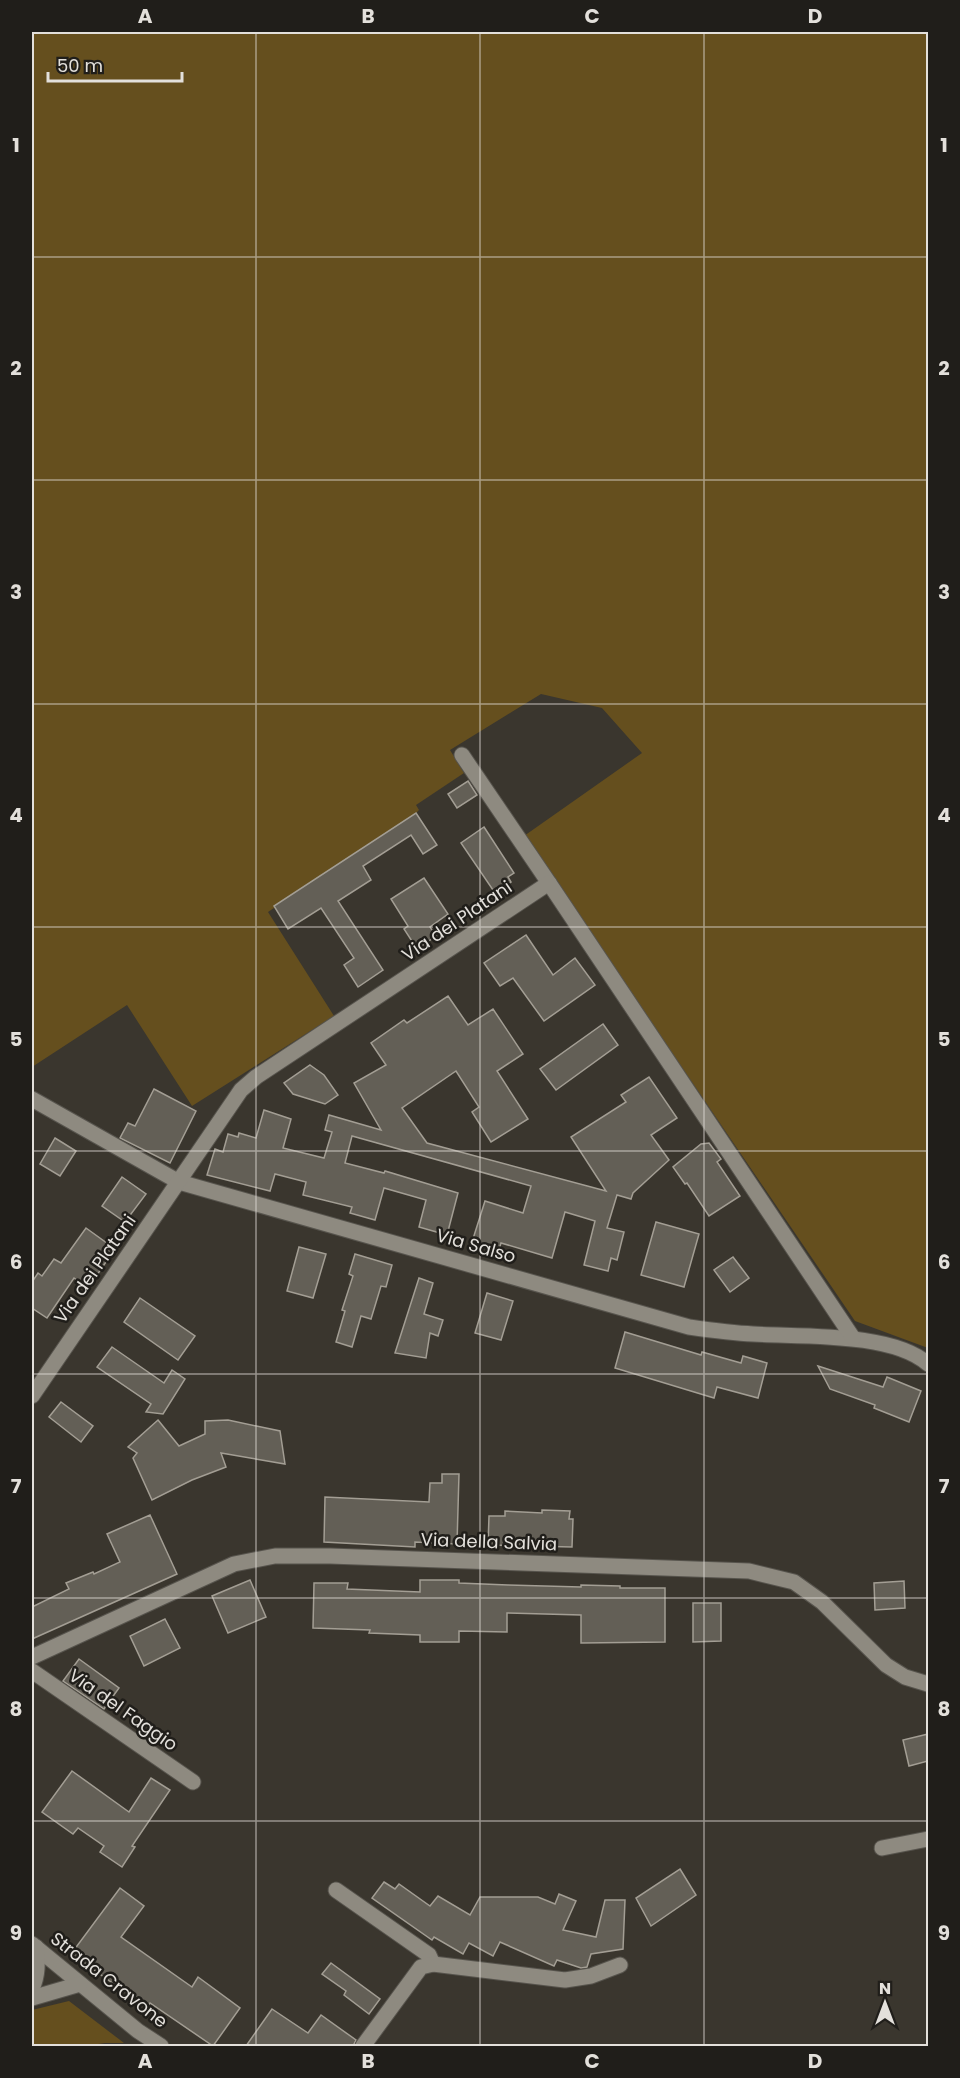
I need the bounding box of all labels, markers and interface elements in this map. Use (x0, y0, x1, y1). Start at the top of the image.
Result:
text: A (138, 2, 153, 30)
text: B (361, 2, 375, 30)
text: C (584, 2, 600, 30)
text: D (808, 2, 822, 30)
scale bar (48, 45, 182, 83)
text: 50 m (57, 53, 103, 78)
text: 1 (12, 131, 20, 159)
text: 1 (940, 131, 948, 159)
text: 2 (10, 354, 22, 382)
text: 2 (938, 354, 950, 382)
text: 3 (10, 578, 22, 606)
text: 3 (938, 578, 950, 606)
text: 4 (9, 801, 23, 829)
text: 4 (937, 801, 951, 829)
street label: Via dei Platani (397, 874, 517, 967)
text: 5 (10, 1025, 23, 1053)
text: 5 (938, 1025, 951, 1053)
street label: Via dei Platani (48, 1209, 141, 1328)
street label: Via Salso (433, 1222, 519, 1269)
text: 6 (10, 1248, 22, 1276)
text: 6 (938, 1248, 950, 1276)
text: 7 (11, 1472, 22, 1500)
text: 7 (939, 1472, 950, 1500)
street label: Via della Salvia (420, 1527, 558, 1556)
street label: Via del Faggio (64, 1663, 183, 1756)
text: 8 (10, 1695, 22, 1723)
text: 8 (938, 1695, 950, 1723)
text: 9 (10, 1919, 22, 1947)
text: 9 (938, 1919, 950, 1947)
street label: Strada Cravone (46, 1926, 173, 2033)
north arrow (855, 1973, 915, 2033)
text: N (879, 1977, 891, 2000)
text: A (138, 2047, 153, 2075)
text: B (361, 2047, 375, 2075)
text: C (584, 2047, 600, 2075)
text: D (808, 2047, 822, 2075)

